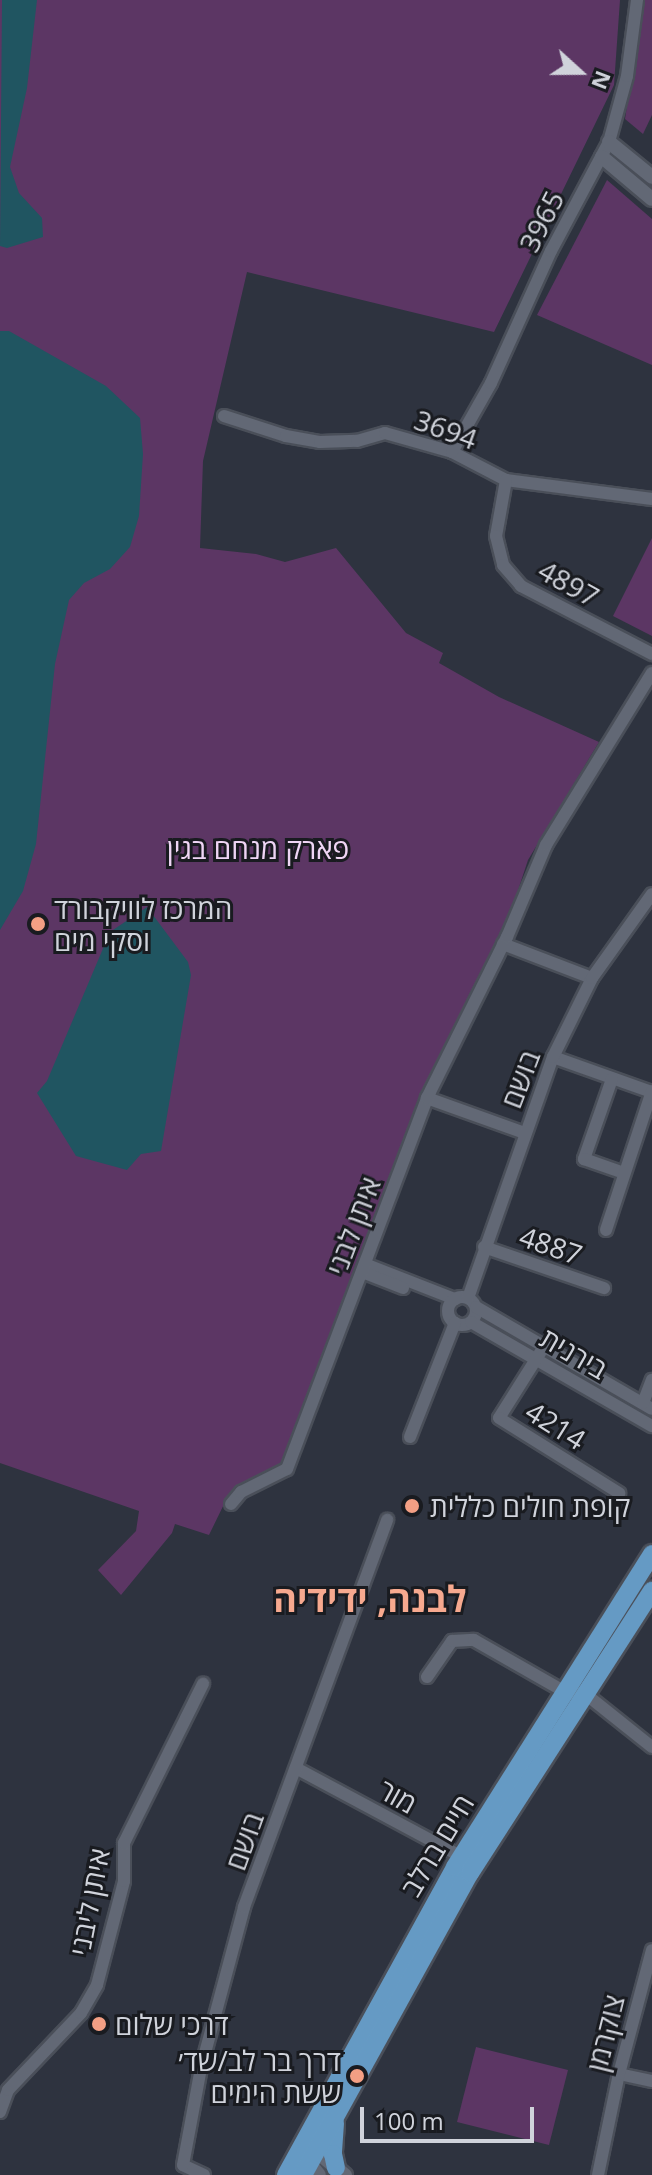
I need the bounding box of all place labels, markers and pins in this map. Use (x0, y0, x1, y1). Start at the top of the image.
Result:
place label: המרכז לוויקבורד וסקי מים (54, 891, 232, 957)
marker: המרכז לוויקבורד וסקי מים (29, 915, 47, 933)
place label: קופת חולים כללית (430, 1489, 630, 1523)
marker: קופת חולים כללית (401, 1495, 423, 1517)
place label: דרכי שלום (115, 2007, 229, 2041)
marker: דרכי שלום (90, 2015, 108, 2033)
place label: דרך בר לב/שד׳ ששת הימים (178, 2043, 341, 2109)
marker: דרך בר לב/שד׳ ששת הימים (348, 2067, 366, 2085)

